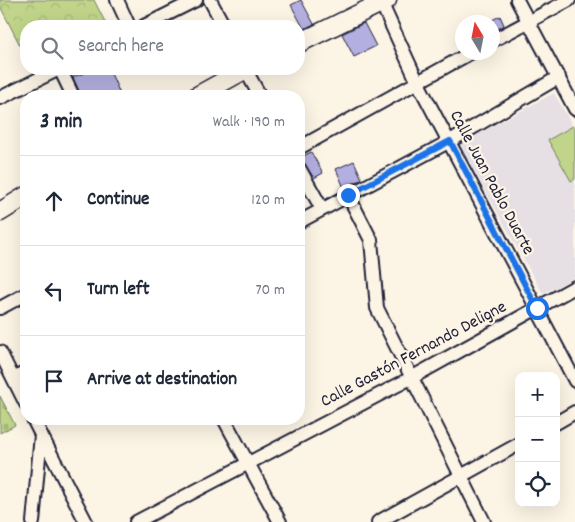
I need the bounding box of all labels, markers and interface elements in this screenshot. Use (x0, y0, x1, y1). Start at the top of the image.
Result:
north arrow (455, 15, 500, 60)
search box (20, 20, 305, 75)
icon: search (38, 34, 66, 62)
text: Search here (78, 34, 164, 61)
street label: Calle Juan Pablo Duarte (442, 106, 540, 260)
text: 3 min (40, 108, 82, 138)
text: Walk · 190 m (213, 111, 285, 134)
route end (337, 184, 360, 207)
icon: ahead (40, 187, 68, 215)
text: Continue (87, 187, 149, 214)
text: 120 m (251, 189, 285, 212)
icon: left (40, 277, 68, 305)
text: Turn left (87, 277, 150, 304)
text: 70 m (255, 279, 285, 302)
street label: Calle Gastón Fernando Deligne (317, 295, 511, 415)
route start (526, 297, 549, 320)
icon: arrive (40, 367, 68, 395)
text: Arrive at destination (87, 367, 237, 394)
map controls (515, 372, 560, 507)
button: + (515, 372, 560, 417)
button: − (515, 417, 560, 462)
button: locate (515, 462, 560, 507)

